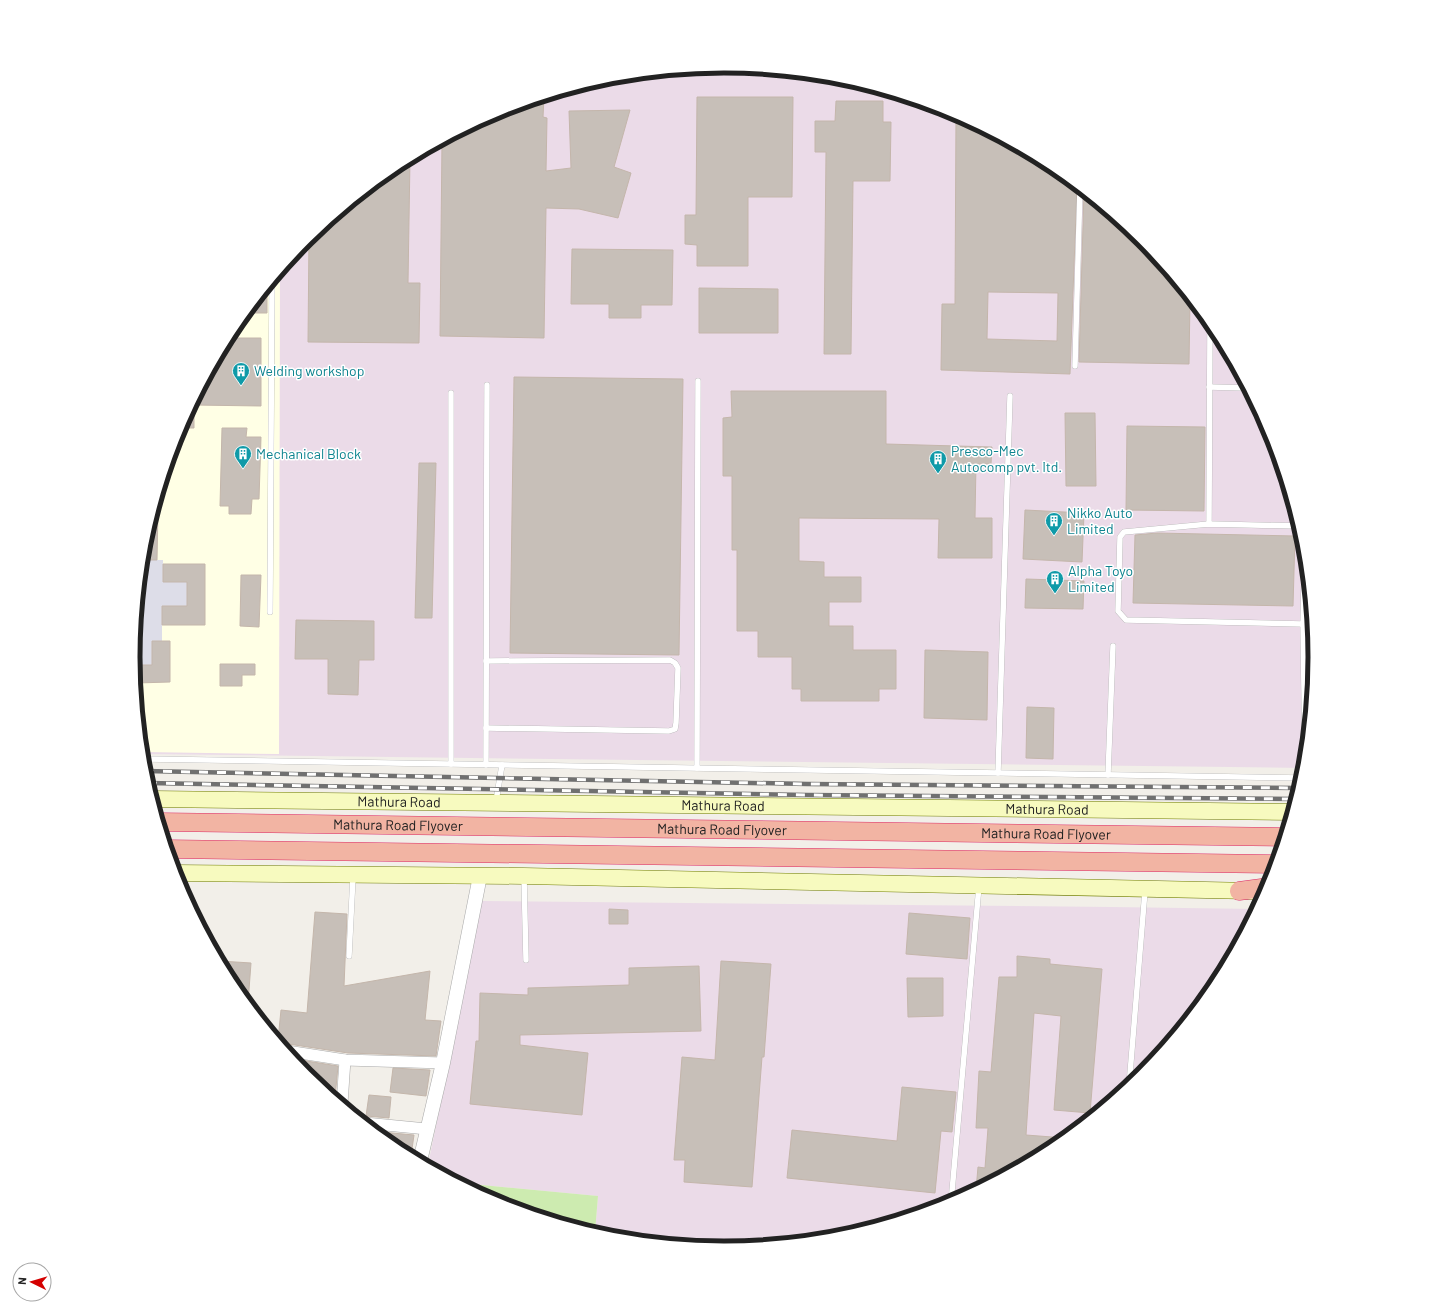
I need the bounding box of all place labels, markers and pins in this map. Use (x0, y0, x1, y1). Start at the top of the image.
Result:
building icon: Welding workshop (231, 361, 251, 386)
place label: Welding workshop (254, 362, 364, 379)
place label: Presco-Mec Autocomp pvt. ltd. (951, 442, 1062, 475)
building icon: Mechanical Block (233, 444, 253, 469)
place label: Mechanical Block (256, 445, 361, 462)
building icon: Presco-Mec Autocomp pvt. ltd. (928, 449, 948, 474)
place label: Nikko Auto Limited (1067, 504, 1133, 537)
building icon: Nikko Auto Limited (1044, 511, 1064, 536)
place label: Alpha Toyo Limited (1068, 562, 1133, 595)
building icon: Alpha Toyo Limited (1045, 569, 1065, 594)

